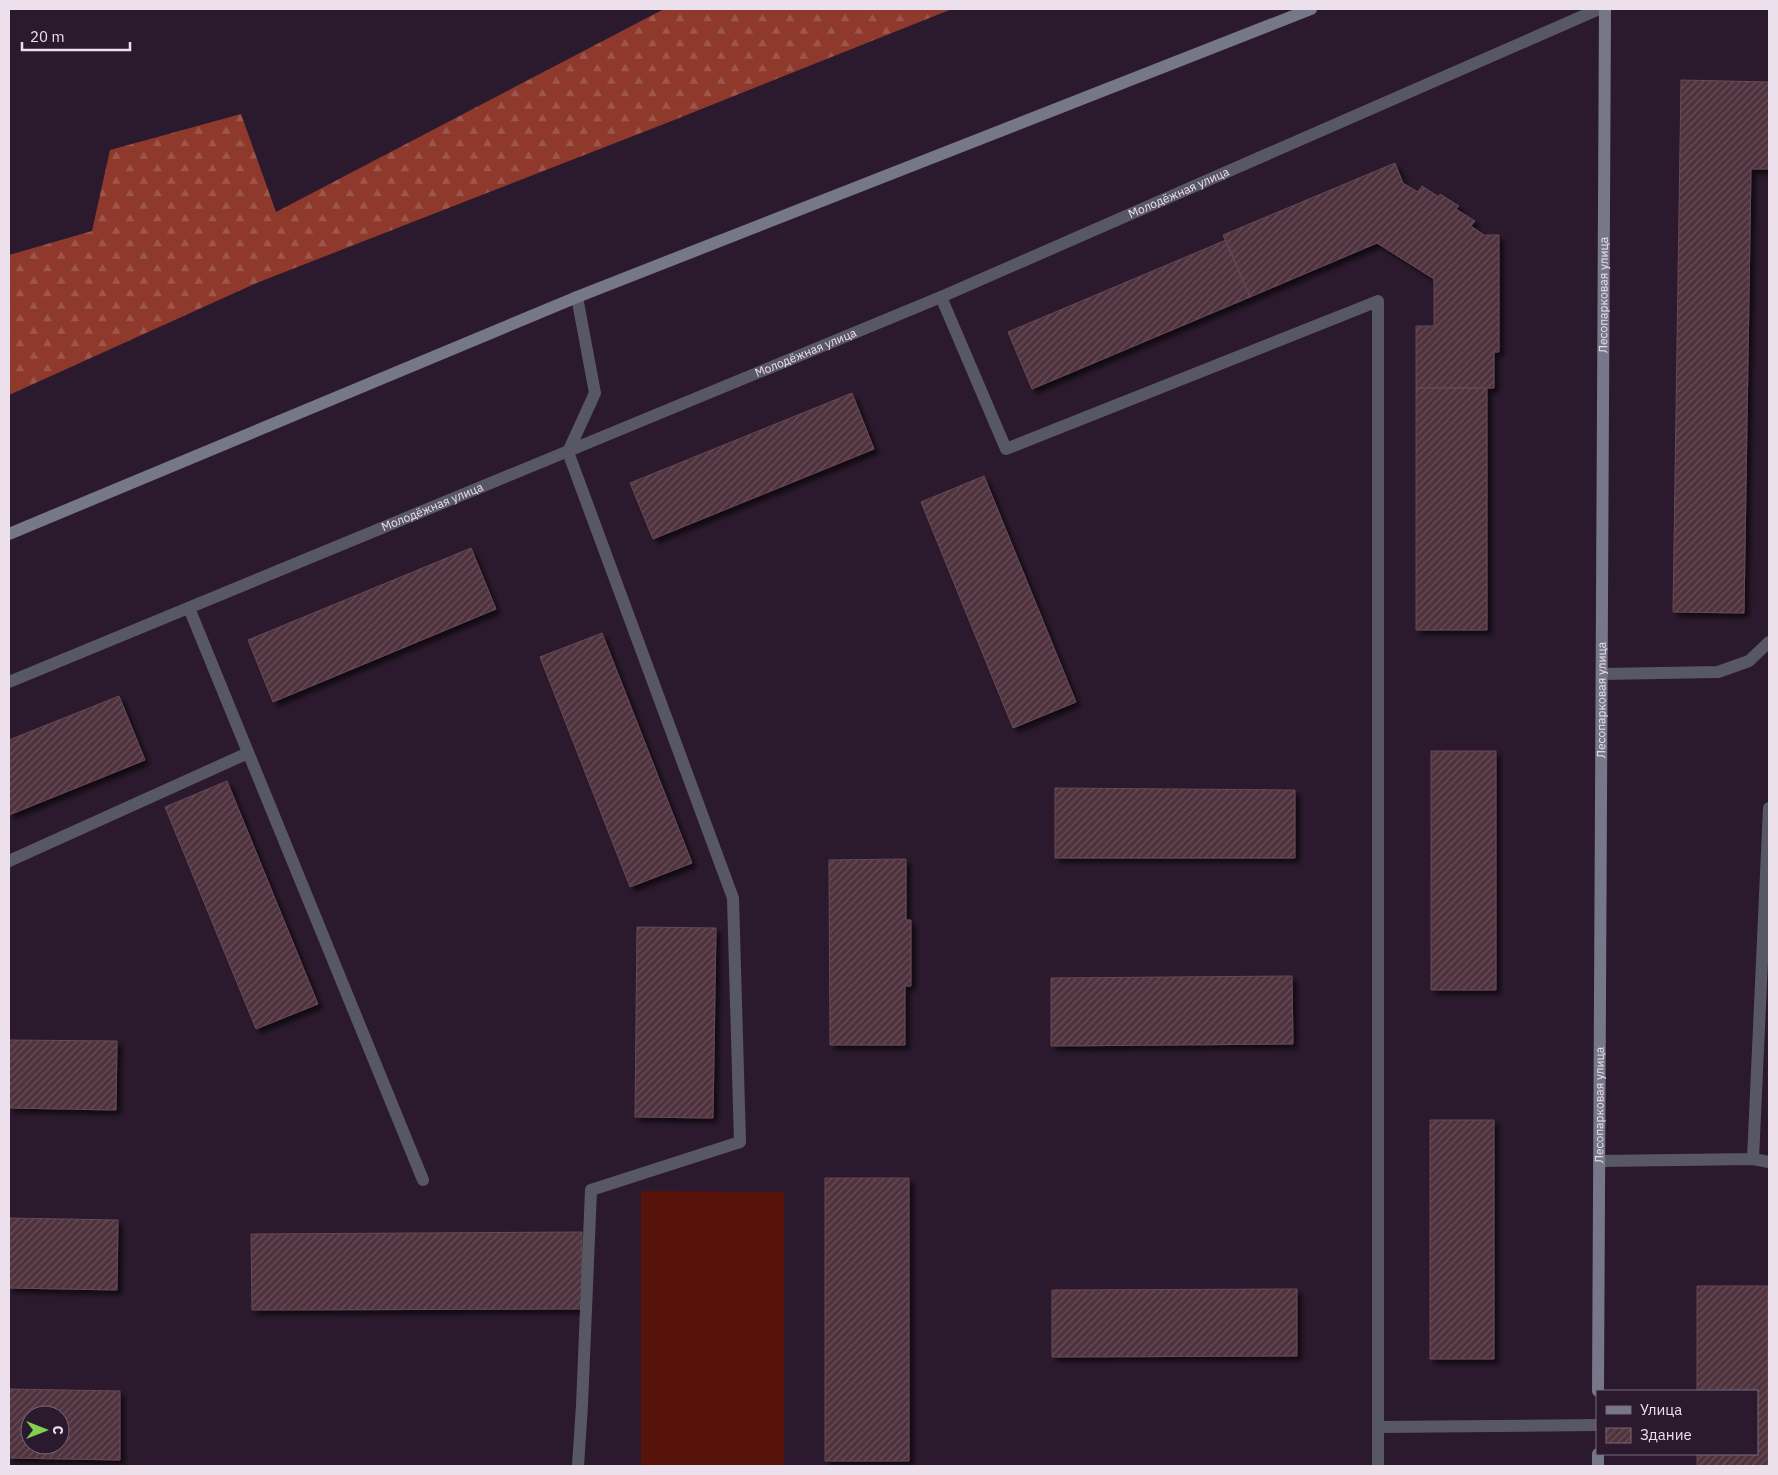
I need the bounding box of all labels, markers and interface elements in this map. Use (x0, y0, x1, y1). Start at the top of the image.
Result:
scale bar (22, 20, 130, 52)
text: 20 m (30, 27, 65, 46)
street label: Молодёжная улица (1126, 164, 1232, 221)
street label: Лесопарковая улица (1595, 236, 1611, 353)
street label: Молодёжная улица (752, 325, 859, 380)
street label: Молодёжная улица (379, 479, 486, 534)
street label: Лесопарковая улица (1593, 641, 1609, 758)
street label: Лесопарковая улица (1591, 1046, 1607, 1163)
legend (1596, 1390, 1758, 1455)
text: Улица (1640, 1400, 1682, 1419)
north arrow (20, 1405, 70, 1455)
text: С (49, 1425, 67, 1435)
text: Здание (1640, 1425, 1692, 1444)

